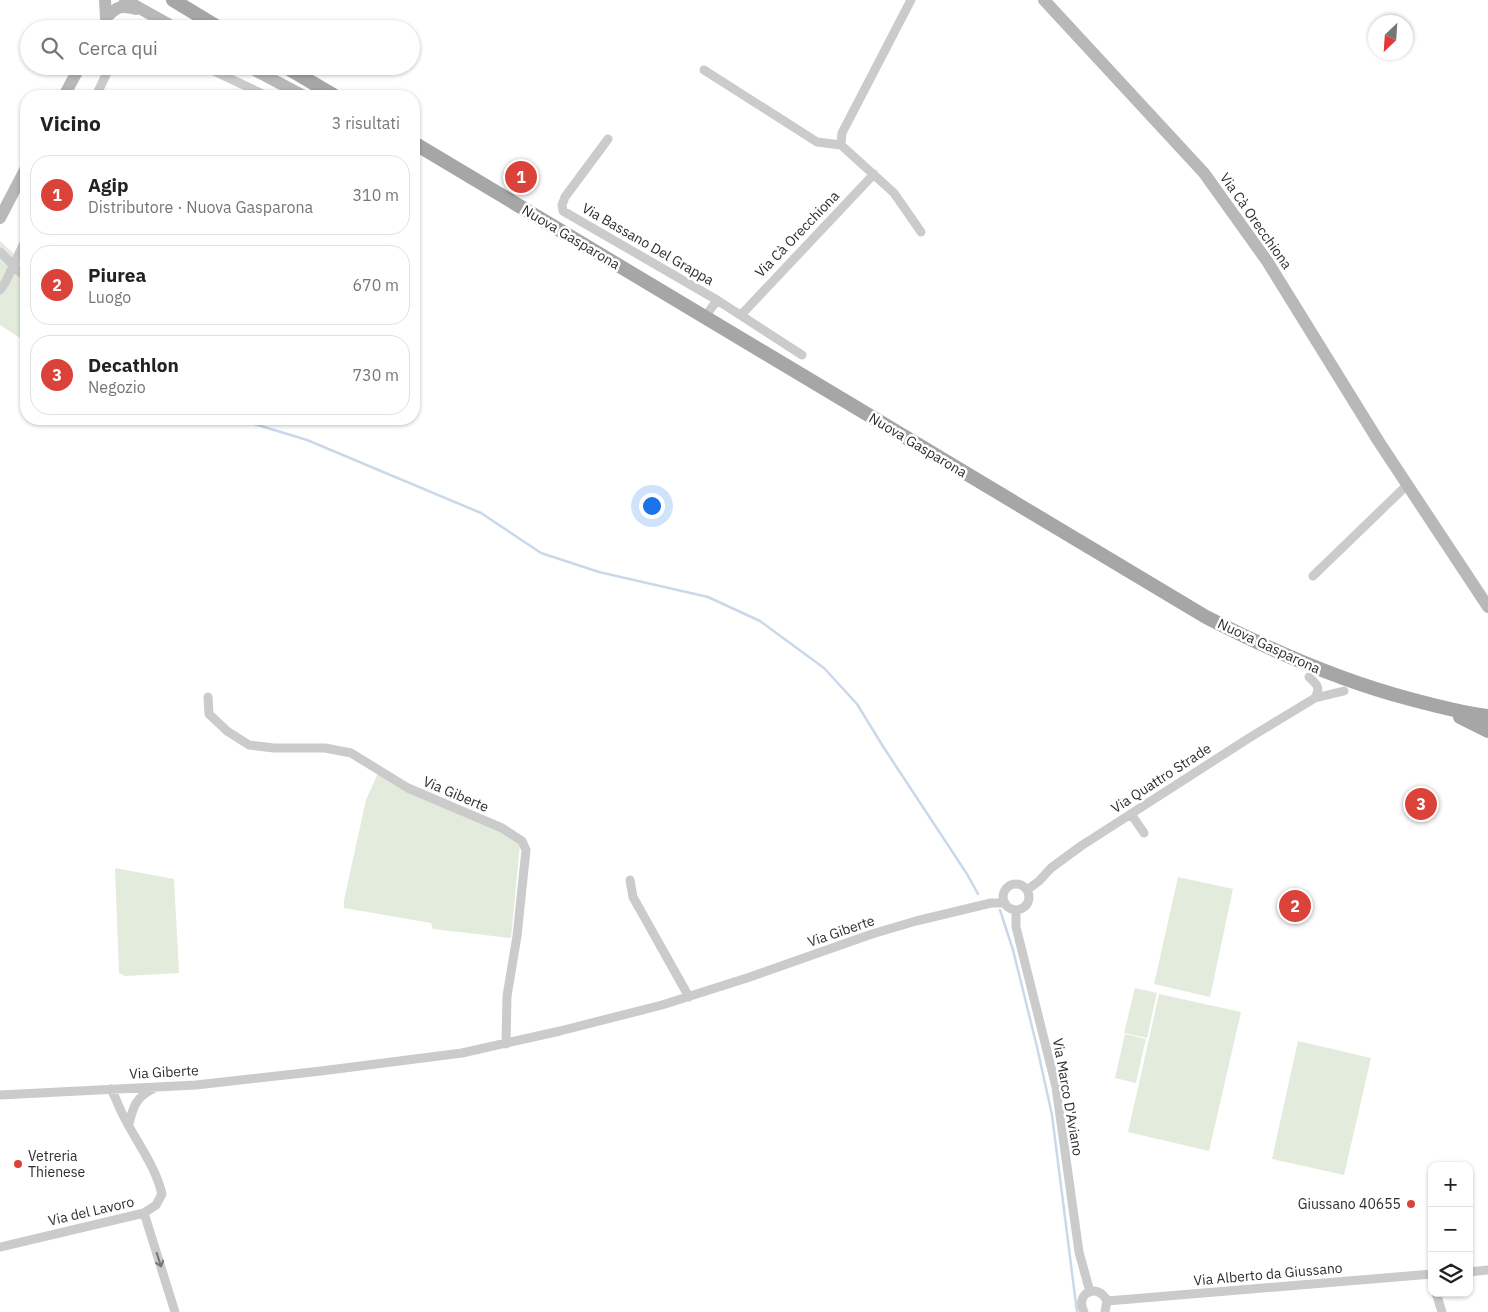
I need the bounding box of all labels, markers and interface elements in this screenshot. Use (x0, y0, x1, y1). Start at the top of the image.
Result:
north arrow (1368, 15, 1413, 60)
search box (20, 20, 420, 75)
icon: search (38, 34, 66, 62)
text: Cerca qui (78, 36, 158, 60)
text: Vicino (40, 109, 101, 137)
text: 3 risultati (332, 113, 400, 133)
pin: 1 (505, 158, 537, 196)
street label: Via Cà Orecchiona (1216, 169, 1296, 273)
text: Agip (88, 173, 129, 197)
text: 1 (52, 185, 62, 205)
text: 310 m (352, 185, 399, 205)
street label: Via Cà Orecchiona (751, 186, 843, 281)
text: Distributore · Nuova Gasparona (88, 197, 313, 217)
street label: Via Bassano Del Grappa (579, 199, 718, 289)
street label: Nuova Gasparona (519, 201, 624, 274)
text: Piurea (88, 263, 146, 287)
text: 2 (52, 275, 62, 295)
text: 670 m (352, 275, 399, 295)
text: Luogo (88, 287, 131, 307)
text: Decathlon (88, 353, 179, 377)
text: 3 (52, 365, 62, 385)
text: 730 m (352, 365, 399, 385)
text: Negozio (88, 377, 146, 397)
street label: Nuova Gasparona (866, 409, 971, 482)
your location (639, 493, 665, 519)
street label: Nuova Gasparona (1215, 614, 1324, 678)
street label: Via Quattro Strade (1108, 739, 1215, 817)
street label: Via Giberte (420, 772, 492, 816)
pin: 3 (1405, 785, 1437, 823)
pin: 2 (1279, 887, 1311, 925)
street label: Via Giberte (805, 911, 877, 951)
street label: Via Marco D'Aviano (1049, 1037, 1087, 1157)
street label: Via Giberte (129, 1061, 200, 1083)
place label: Vetreria Thienese (28, 1147, 86, 1181)
marker: Vetreria Thienese (12, 1158, 24, 1170)
map controls (1428, 1162, 1473, 1297)
button: + (1428, 1162, 1473, 1207)
street label: Via del Lavoro (46, 1192, 136, 1230)
place label: Giussano 40655 (1298, 1195, 1401, 1213)
marker: Giussano 40655 (1405, 1198, 1417, 1210)
button: − (1428, 1207, 1473, 1252)
one-way arrow (155, 1251, 164, 1267)
button: layers (1428, 1252, 1473, 1297)
street label: Via Alberto da Giussano (1193, 1259, 1343, 1289)

